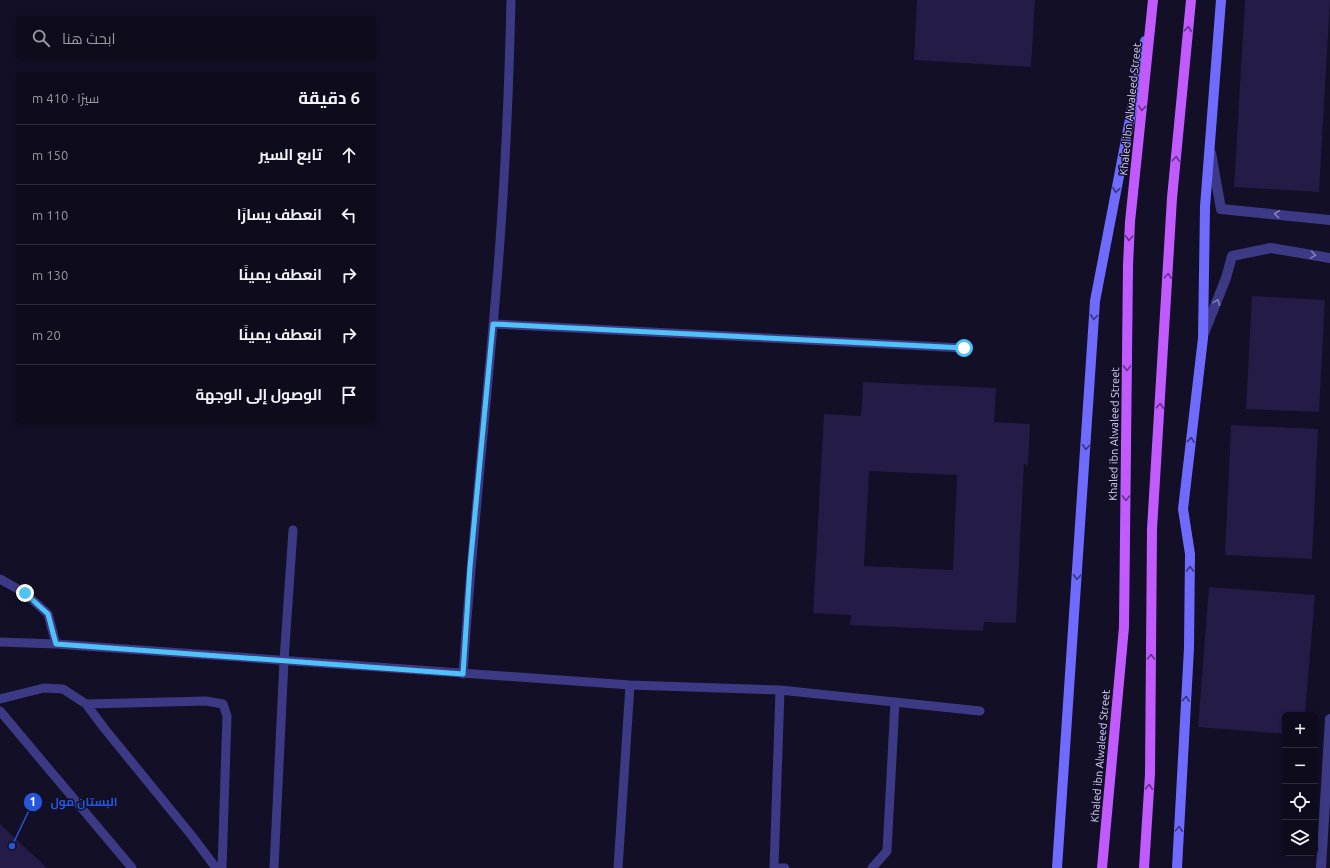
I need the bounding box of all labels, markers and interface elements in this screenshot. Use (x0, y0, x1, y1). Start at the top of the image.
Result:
search box (16, 16, 376, 60)
one-way arrow (1184, 26, 1193, 32)
icon: search (30, 27, 52, 49)
text: ابحث هنا (62, 30, 116, 47)
street label: Khaled ibn Alwaleed Street (1117, 41, 1143, 176)
text: 6 دقيقة (298, 88, 360, 107)
text: سيرًا · 410 m (32, 91, 99, 105)
one-way arrow (1138, 105, 1147, 111)
icon: ahead (338, 144, 360, 166)
text: تابع السير (259, 146, 322, 163)
text: 150 m (32, 148, 68, 162)
one-way arrow (1171, 156, 1180, 162)
one-way arrow (1113, 186, 1121, 193)
icon: left (338, 204, 360, 226)
text: انعطف يسارًا (237, 206, 322, 223)
text: 110 m (32, 208, 68, 222)
one-way arrow (1274, 210, 1280, 219)
one-way arrow (1125, 235, 1133, 241)
one-way arrow (1309, 250, 1316, 259)
icon: right (338, 264, 360, 286)
text: انعطف يمينًا (238, 266, 322, 283)
text: 130 m (32, 268, 68, 282)
one-way arrow (1164, 273, 1173, 279)
one-way arrow (1212, 298, 1220, 305)
one-way arrow (1089, 314, 1098, 320)
icon: right (338, 324, 360, 346)
text: انعطف يمينًا (238, 326, 322, 343)
text: 20 m (32, 328, 61, 342)
route start (955, 339, 973, 357)
one-way arrow (1123, 365, 1131, 371)
street label: Khaled ibn Alwaleed Street (1107, 367, 1121, 501)
icon: arrive (338, 384, 360, 406)
text: الوصول إلى الوجهة (195, 386, 322, 403)
one-way arrow (1155, 403, 1164, 409)
one-way arrow (1186, 437, 1195, 443)
one-way arrow (1081, 444, 1090, 450)
one-way arrow (1121, 495, 1130, 501)
one-way arrow (1186, 566, 1194, 572)
one-way arrow (1073, 574, 1082, 580)
route end (16, 584, 34, 602)
one-way arrow (1147, 654, 1155, 660)
street label: Khaled ibn Alwaleed Street (1088, 688, 1112, 823)
one-way arrow (1182, 696, 1191, 702)
map controls (1282, 712, 1318, 856)
button: + (1282, 712, 1318, 748)
button: − (1282, 748, 1318, 784)
one-way arrow (1145, 784, 1153, 790)
button: locate (1282, 784, 1318, 820)
callout: البستان مول (23, 790, 126, 814)
text: 1 (30, 795, 36, 808)
text: البستان مول (50, 795, 118, 810)
button: layers (1282, 820, 1318, 856)
one-way arrow (1175, 826, 1184, 832)

